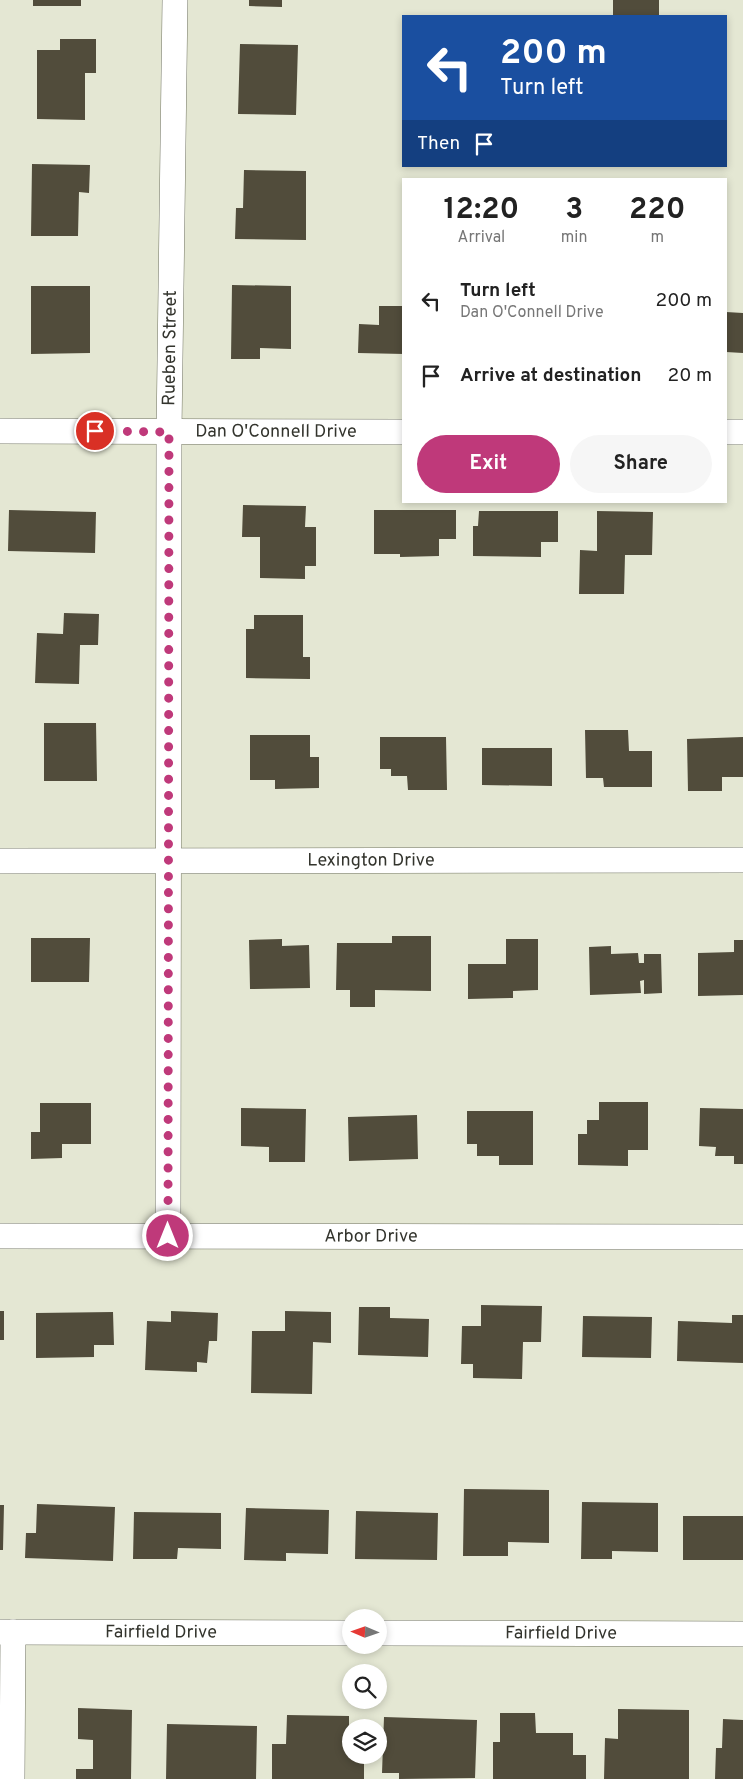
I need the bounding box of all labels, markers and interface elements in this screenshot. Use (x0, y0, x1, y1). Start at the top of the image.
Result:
text: 200 m (500, 32, 607, 76)
icon: left (417, 35, 482, 100)
text: Turn left (500, 75, 583, 102)
icon: arrive (470, 130, 498, 158)
text: Then (417, 132, 460, 156)
text: 12:20 (444, 192, 519, 229)
text: 3 (565, 192, 583, 229)
text: 220 (629, 192, 685, 229)
text: Arrival (458, 228, 505, 248)
text: min (561, 228, 587, 248)
text: m (650, 228, 664, 248)
text: Turn left (460, 279, 536, 303)
icon: left (417, 287, 445, 315)
text: 200 m (656, 289, 712, 313)
street label: Rueben Street (158, 290, 182, 406)
text: Dan O'Connell Drive (460, 303, 604, 323)
icon: arrive (417, 362, 445, 390)
text: Arrive at destination (460, 364, 641, 388)
text: 20 m (668, 364, 712, 388)
pin (74, 410, 116, 452)
icon: arrive (81, 417, 109, 445)
street label: Dan O'Connell Drive (195, 420, 357, 443)
button: Exit (417, 435, 560, 493)
button: Share (570, 435, 712, 493)
street label: Lexington Drive (307, 849, 435, 872)
position arrow (141, 1209, 193, 1261)
street label: Arbor Drive (324, 1225, 418, 1248)
north arrow (342, 1609, 388, 1654)
map controls (342, 1609, 387, 1764)
street label: Fairfield Drive (105, 1621, 217, 1644)
street label: Fairfield Drive (505, 1622, 617, 1645)
button: search (342, 1664, 387, 1709)
button: layers (342, 1719, 387, 1764)

